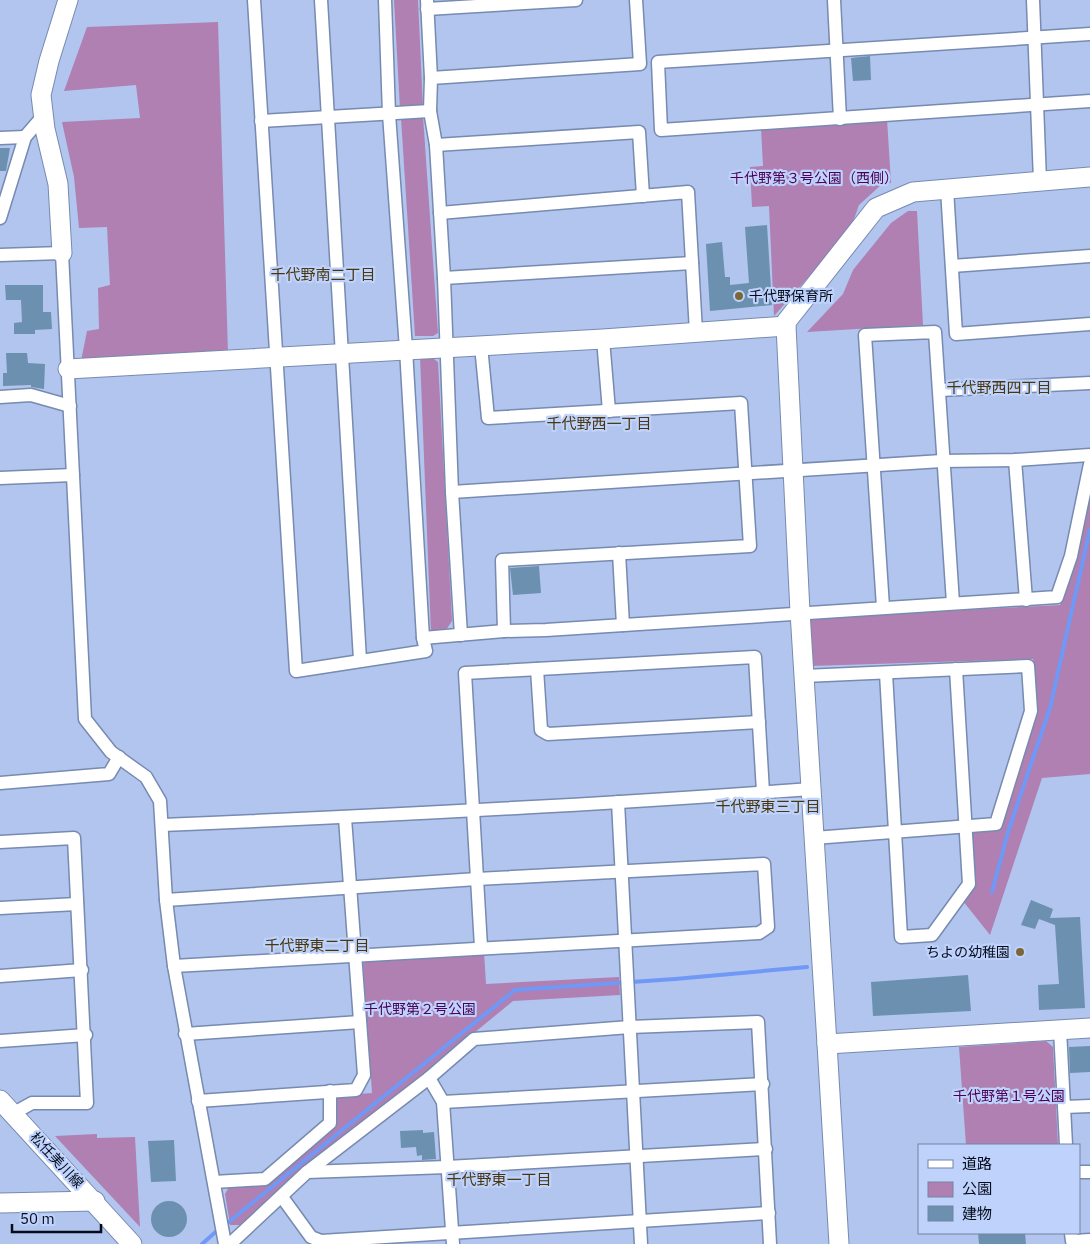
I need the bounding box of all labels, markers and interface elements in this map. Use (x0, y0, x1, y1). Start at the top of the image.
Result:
park label: 千代野第３号公園（西側） (730, 169, 898, 187)
district label: 千代野南二丁目 (270, 265, 376, 284)
place label: 千代野保育所 (749, 287, 833, 305)
marker: 千代野保育所 (733, 290, 745, 302)
district label: 千代野西四丁目 (946, 378, 1052, 397)
district label: 千代野西一丁目 (546, 414, 652, 433)
district label: 千代野東三丁目 (715, 797, 821, 816)
district label: 千代野東二丁目 (264, 936, 370, 955)
place label: ちよの幼稚園 (926, 943, 1010, 961)
marker: ちよの幼稚園 (1014, 946, 1026, 958)
park label: 千代野第２号公園 (364, 1000, 476, 1018)
park label: 千代野第１号公園 (953, 1087, 1065, 1105)
street label: 松任美川線 (27, 1128, 87, 1192)
legend (918, 1144, 1080, 1234)
text: 道路 (962, 1154, 992, 1173)
district label: 千代野東一丁目 (446, 1170, 552, 1189)
text: 公園 (962, 1179, 992, 1198)
scale bar (12, 1202, 101, 1234)
text: 建物 (962, 1204, 992, 1223)
text: 50 m (20, 1209, 55, 1228)

